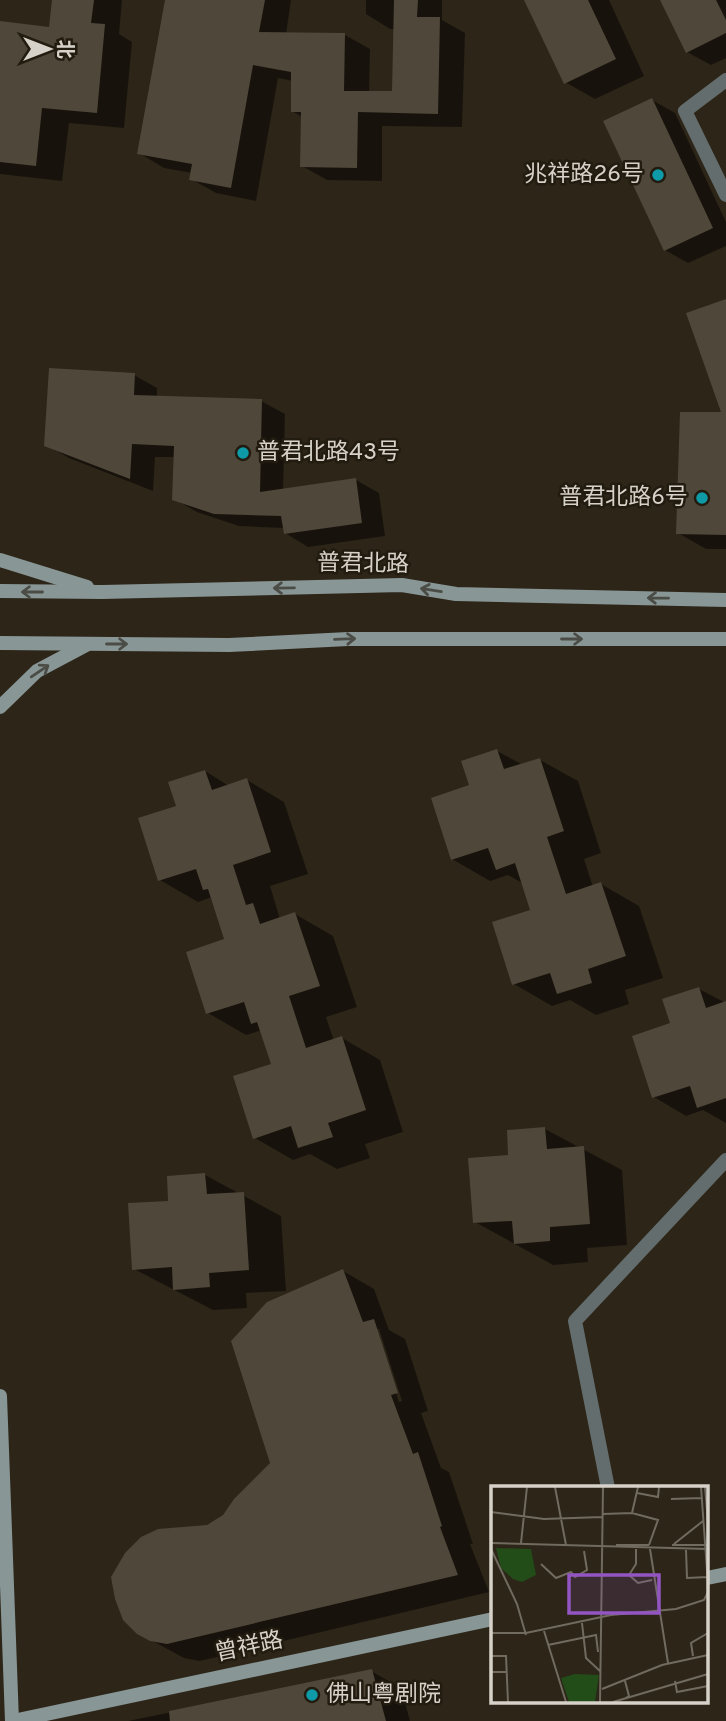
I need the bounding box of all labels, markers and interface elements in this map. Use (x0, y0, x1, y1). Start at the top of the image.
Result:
north arrow (14, 14, 84, 84)
text: 北 (52, 39, 76, 59)
place label: 兆祥路26号 (524, 161, 644, 190)
marker: 兆祥路26号 (650, 167, 666, 183)
place label: 普君北路43号 (257, 439, 400, 468)
marker: 普君北路43号 (235, 445, 251, 461)
place label: 普君北路6号 (559, 484, 688, 513)
marker: 普君北路6号 (694, 490, 710, 506)
street label: 普君北路 (317, 550, 409, 580)
one-way arrow (273, 581, 296, 595)
one-way arrow (420, 583, 442, 596)
one-way arrow (21, 585, 44, 599)
one-way arrow (647, 592, 670, 605)
one-way arrow (560, 632, 583, 646)
one-way arrow (333, 633, 356, 646)
one-way arrow (105, 637, 128, 651)
one-way arrow (30, 663, 49, 678)
inset map (491, 1486, 708, 1704)
street label: 曾祥路 (212, 1627, 286, 1669)
place label: 佛山粤剧院 (326, 1681, 441, 1710)
marker: 佛山粤剧院 (304, 1687, 320, 1703)

